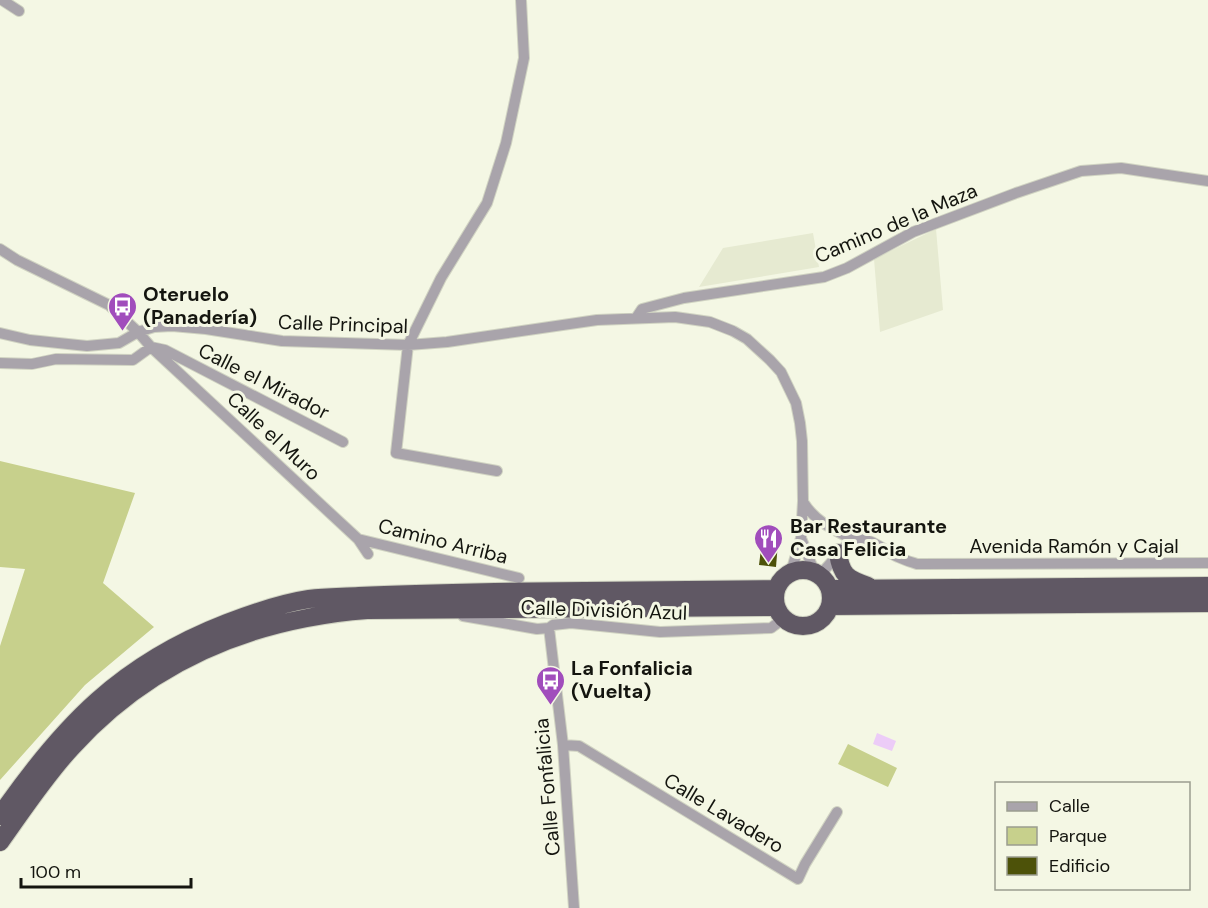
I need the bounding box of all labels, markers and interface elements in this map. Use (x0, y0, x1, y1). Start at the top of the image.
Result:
street label: Camino de la Maza (811, 177, 981, 269)
place label: Oteruelo (Panadería) (143, 281, 257, 330)
bus stop icon: Oteruelo (Panadería) (106, 290, 138, 332)
street label: Calle Principal (277, 309, 409, 339)
street label: Calle el Mirador (194, 337, 334, 425)
street label: Calle el Muro (222, 386, 326, 486)
street label: Camino Arriba (375, 512, 511, 570)
place label: Bar Restaurante Casa Felicia (790, 513, 947, 562)
restaurant icon: Bar Restaurante Casa Felicia (753, 522, 785, 564)
street label: Avenida Ramón y Cajal (969, 533, 1179, 559)
street label: Calle División Azul (520, 594, 688, 626)
place label: La Fonfalicia (Vuelta) (571, 655, 693, 704)
bus stop icon: La Fonfalicia (Vuelta) (534, 664, 566, 706)
street label: Calle Fonfalicia (528, 717, 566, 857)
street label: Calle Lavadero (659, 767, 789, 859)
legend (995, 782, 1190, 890)
text: Calle (1049, 794, 1090, 818)
text: Parque (1049, 824, 1107, 848)
scale bar (21, 851, 190, 889)
text: Edificio (1049, 854, 1110, 878)
text: 100 m (30, 860, 81, 884)

